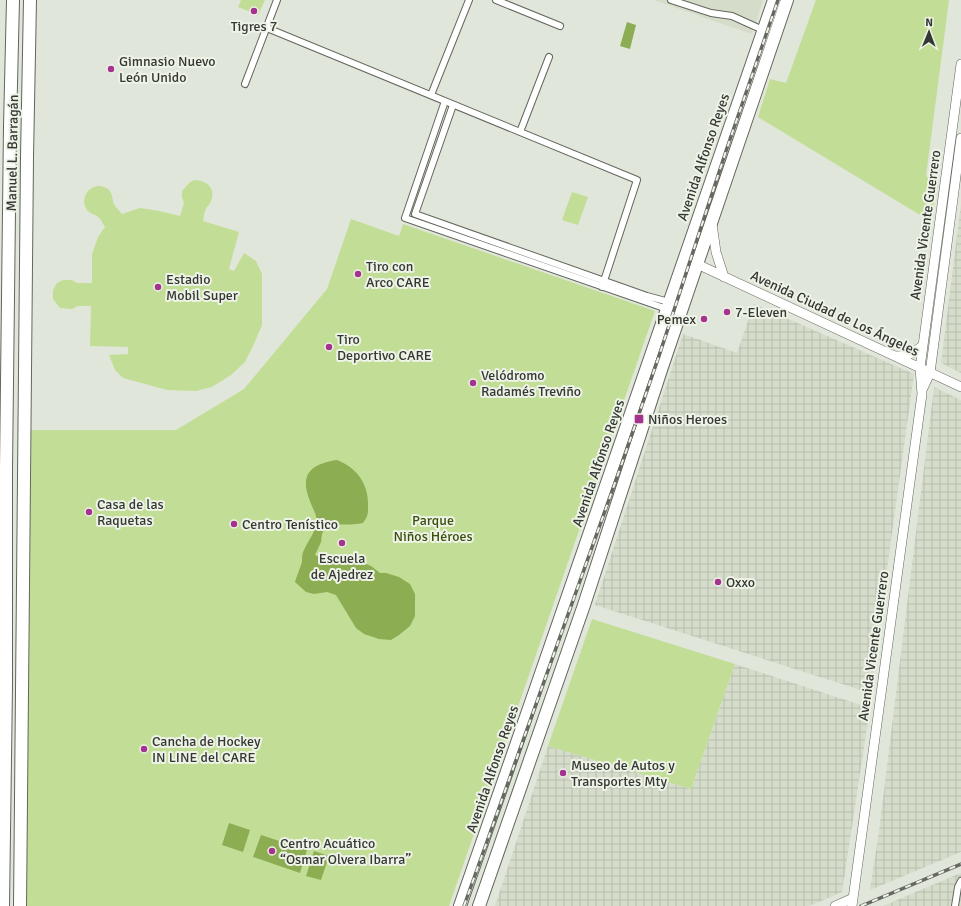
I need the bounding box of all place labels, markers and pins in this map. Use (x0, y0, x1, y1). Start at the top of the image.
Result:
marker: Tigres 7 (249, 6, 259, 16)
place label: Tigres 7 (231, 18, 277, 35)
place label: Gimnasio Nuevo León Unido (119, 53, 215, 86)
marker: Gimnasio Nuevo León Unido (106, 64, 116, 74)
place label: Tiro con Arco CARE (366, 258, 430, 291)
marker: Tiro con Arco CARE (353, 269, 363, 279)
place label: Estadio Mobil Super (166, 271, 239, 304)
marker: Estadio Mobil Super (153, 282, 163, 292)
place label: 7-Eleven (735, 304, 787, 321)
marker: 7-Eleven (722, 307, 732, 317)
place label: Pemex (657, 311, 697, 328)
marker: Pemex (699, 314, 709, 324)
place label: Tiro Deportivo CARE (337, 331, 432, 364)
marker: Tiro Deportivo CARE (324, 342, 334, 352)
place label: Velódromo Radamés Treviño (481, 367, 581, 400)
marker: Velódromo Radamés Treviño (468, 378, 478, 388)
place label: Niños Heroes (648, 411, 727, 428)
marker: Niños Heroes (633, 413, 645, 425)
place label: Casa de las Raquetas (97, 496, 164, 529)
marker: Casa de las Raquetas (84, 507, 94, 517)
place label: Centro Tenístico (242, 516, 338, 533)
marker: Centro Tenístico (229, 519, 239, 529)
marker: Escuela de Ajedrez (337, 538, 347, 548)
place label: Escuela de Ajedrez (311, 550, 373, 583)
place label: Oxxo (726, 574, 755, 591)
marker: Oxxo (713, 577, 723, 587)
place label: Cancha de Hockey IN LINE del CARE (152, 733, 261, 766)
marker: Cancha de Hockey IN LINE del CARE (139, 744, 149, 754)
place label: Museo de Autos y Transportes Mty (571, 757, 675, 790)
marker: Museo de Autos y Transportes Mty (558, 768, 568, 778)
place label: Centro Acuático “Osmar Olvera Ibarra” (280, 835, 411, 868)
marker: Centro Acuático “Osmar Olvera Ibarra” (267, 846, 277, 856)

